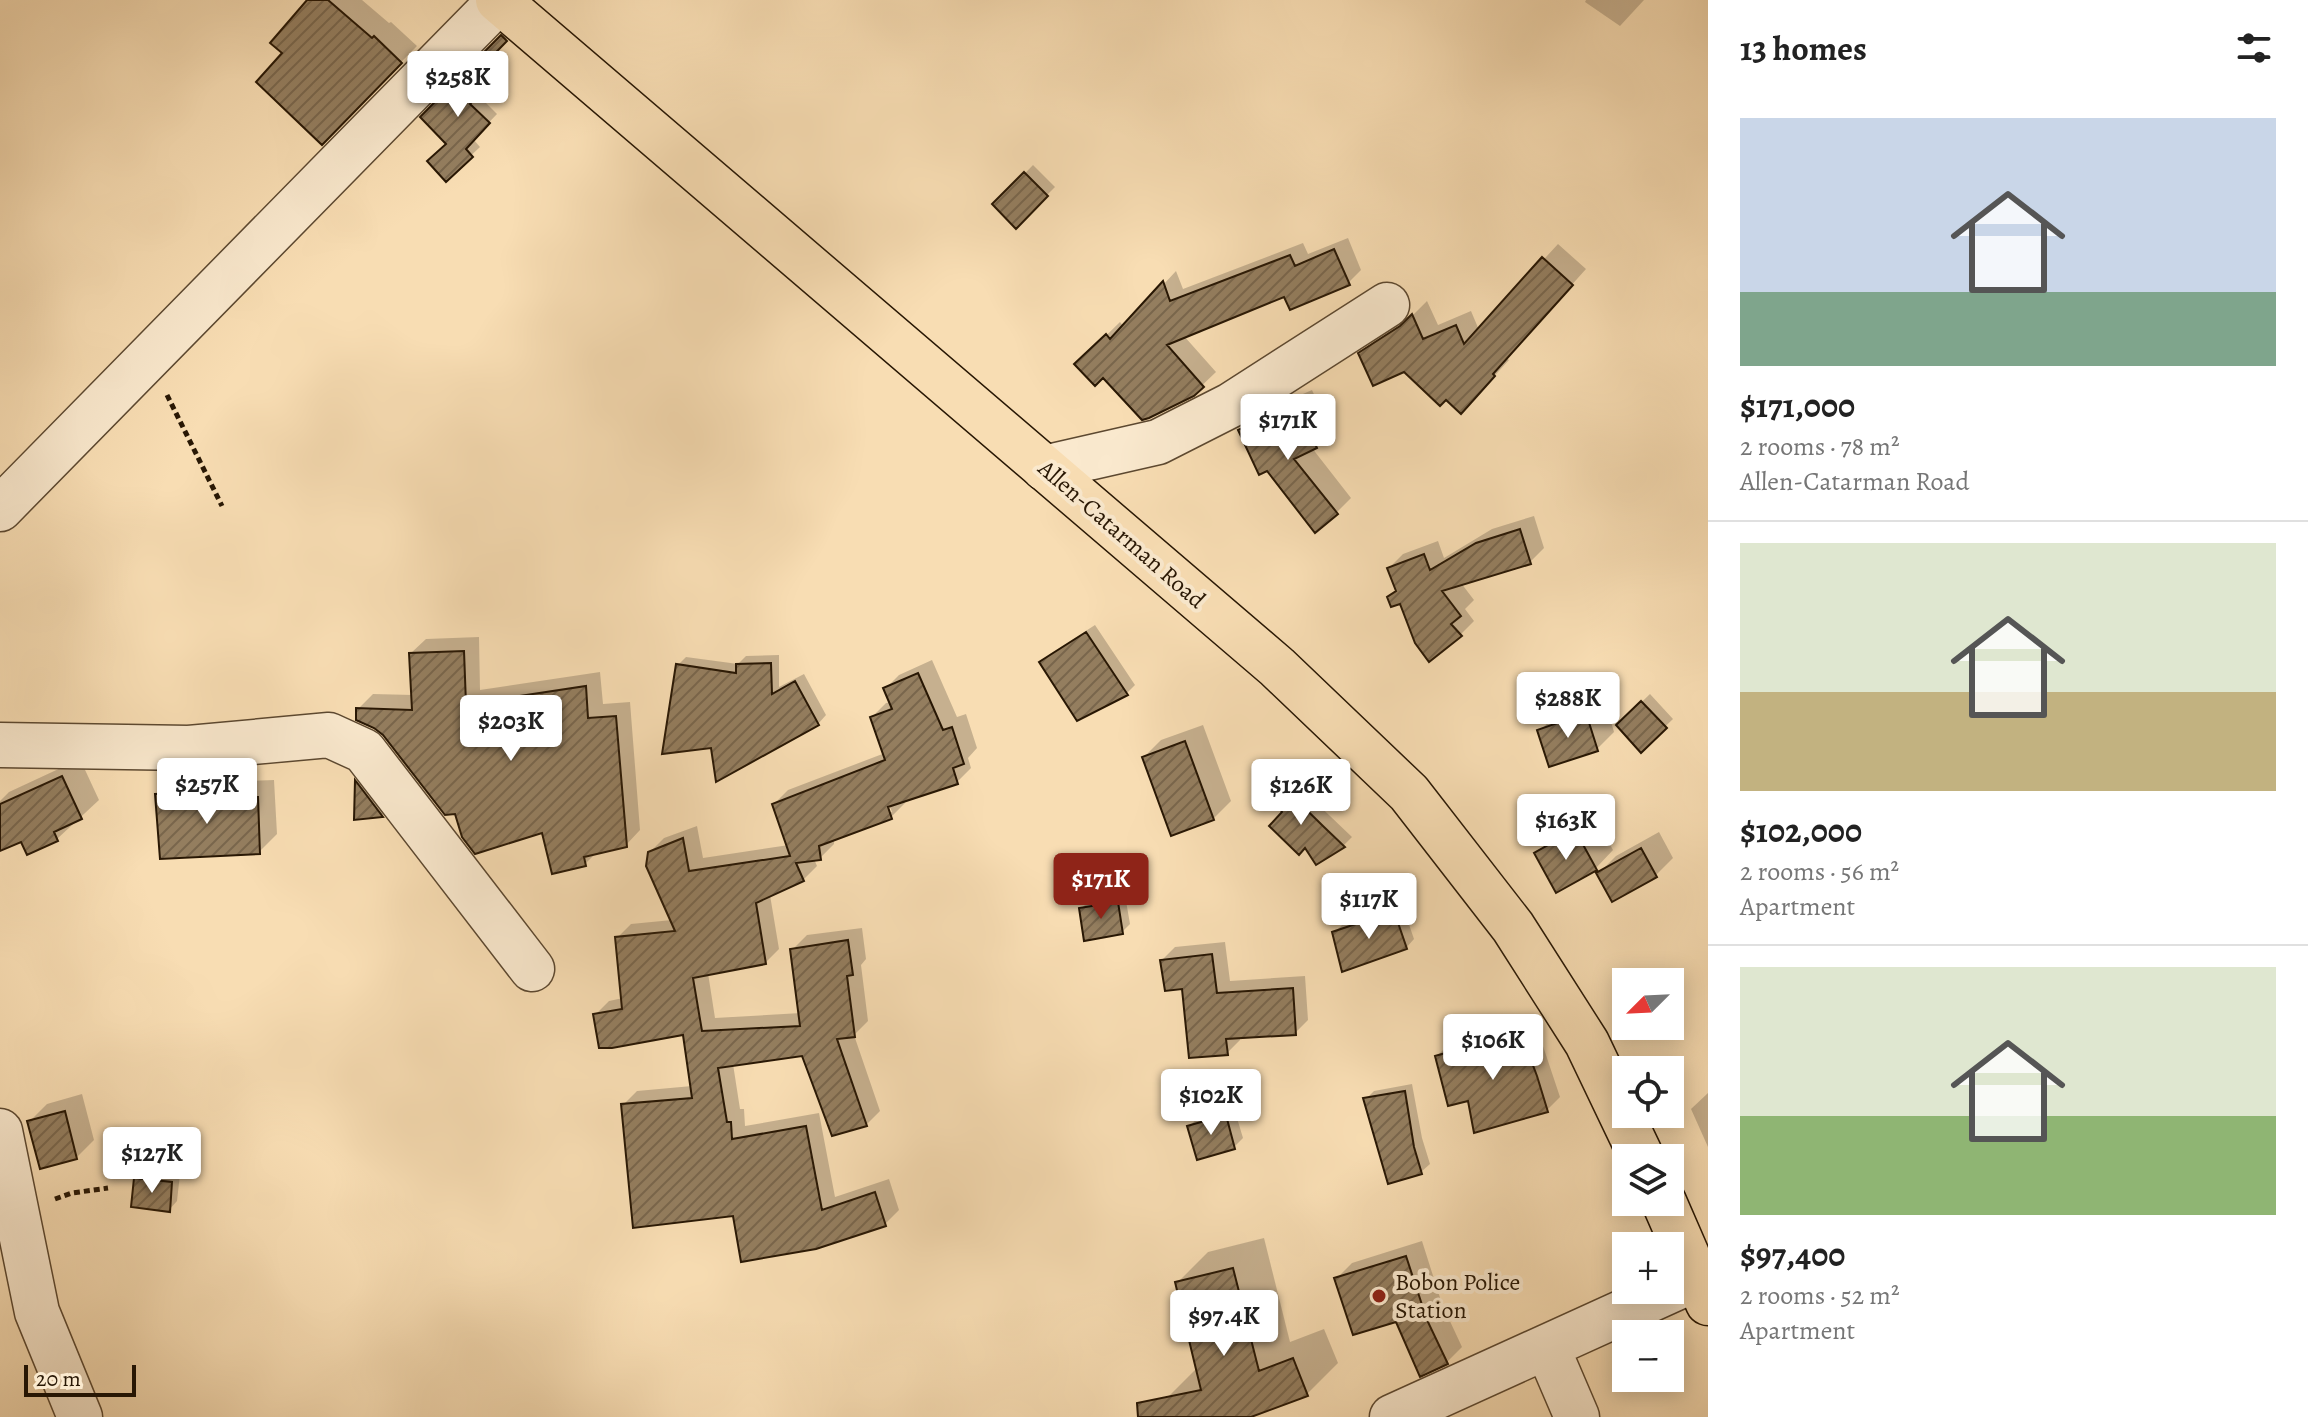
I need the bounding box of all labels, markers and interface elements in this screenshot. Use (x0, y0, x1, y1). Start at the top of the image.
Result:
text: 13 homes (1740, 25, 1867, 72)
icon: filters (2232, 26, 2276, 70)
pin: $258K (402, 51, 514, 119)
text: $258K (425, 59, 491, 94)
icon: home (1936, 170, 2080, 314)
text: $171,000 (1740, 382, 1855, 429)
pin: $171K (1232, 394, 1344, 462)
text: $171K (1259, 402, 1317, 437)
text: 2 rooms · 78 m² (1740, 429, 1899, 464)
street label: Allen-Catarman Road (1031, 452, 1213, 616)
text: Allen-Catarman Road (1740, 464, 1969, 499)
icon: home (1936, 595, 2080, 739)
pin: $288K (1512, 672, 1624, 740)
text: $288K (1535, 680, 1601, 715)
pin: $203K (455, 695, 567, 763)
text: $203K (478, 703, 544, 738)
pin: $257K (151, 758, 263, 826)
pin: $126K (1245, 759, 1357, 827)
text: $257K (175, 766, 239, 801)
text: $126K (1269, 767, 1333, 802)
pin: $163K (1510, 794, 1622, 862)
text: $163K (1535, 802, 1597, 837)
text: $102,000 (1740, 807, 1862, 854)
pin: $171K (1045, 853, 1157, 921)
text: 2 rooms · 56 m² (1740, 854, 1899, 889)
text: $171K (1072, 861, 1130, 896)
pin: $117K (1313, 873, 1425, 941)
text: $117K (1340, 881, 1398, 916)
text: Apartment (1740, 889, 1855, 924)
north arrow (1612, 968, 1684, 1040)
map controls (1612, 968, 1684, 1392)
pin: $106K (1437, 1014, 1549, 1082)
icon: home (1936, 1019, 2080, 1163)
text: $106K (1461, 1022, 1525, 1057)
button: locate (1612, 1056, 1684, 1128)
pin: $102K (1155, 1069, 1267, 1137)
text: $102K (1179, 1077, 1243, 1112)
pin: $127K (96, 1127, 208, 1195)
text: $127K (121, 1135, 183, 1170)
button: layers (1612, 1144, 1684, 1216)
text: $97,400 (1740, 1231, 1845, 1278)
button: + (1612, 1232, 1684, 1304)
place label: Bobon Police Station (1395, 1266, 1520, 1326)
text: 2 rooms · 52 m² (1740, 1278, 1899, 1313)
marker: Bobon Police Station (1370, 1287, 1388, 1305)
pin: $97.4K (1159, 1290, 1289, 1358)
text: $97.4K (1188, 1298, 1260, 1333)
text: Apartment (1740, 1313, 1855, 1348)
button: − (1612, 1320, 1684, 1392)
scale bar (24, 1361, 136, 1397)
text: 20 m (36, 1364, 81, 1394)

